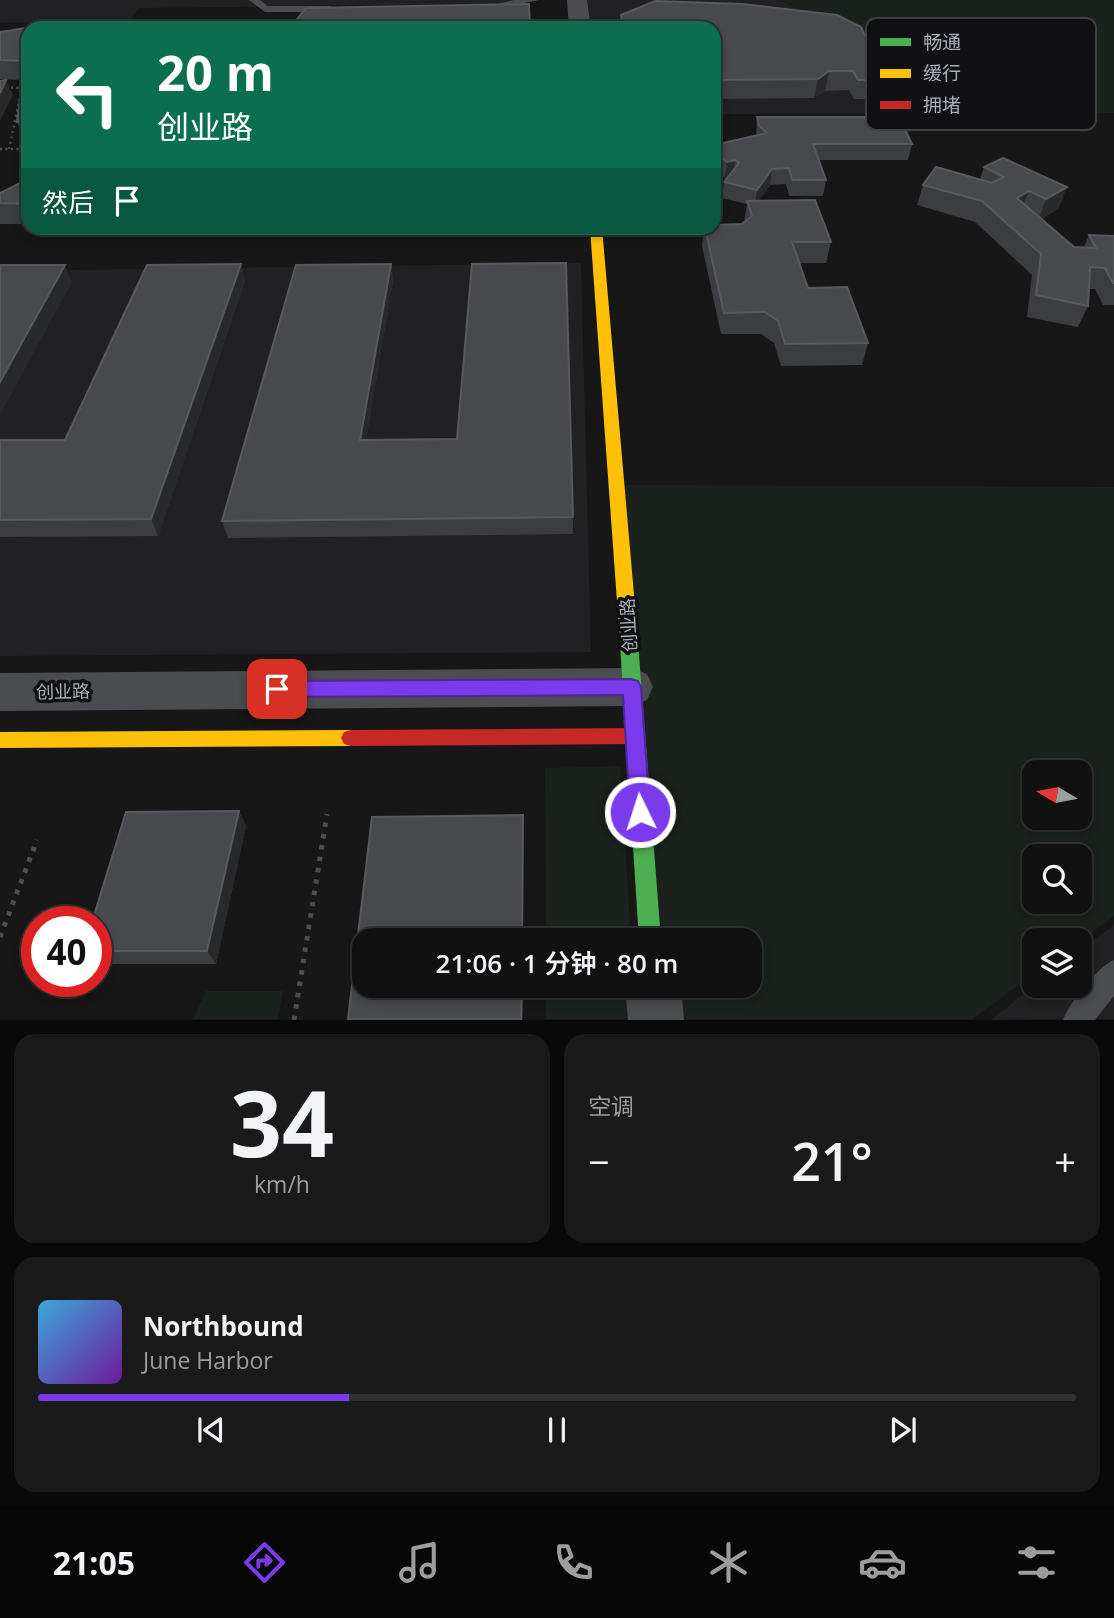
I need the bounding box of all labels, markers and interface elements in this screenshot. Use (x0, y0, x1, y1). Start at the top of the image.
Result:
legend (866, 18, 1096, 130)
text: 畅通 (923, 29, 961, 55)
text: 20 m (157, 39, 274, 105)
icon: left (42, 49, 133, 140)
text: 缓行 (923, 60, 961, 86)
text: 拥堵 (923, 92, 961, 118)
text: 创业路 (157, 105, 253, 148)
icon: arrive (108, 182, 146, 220)
text: 然后 (42, 184, 94, 220)
street label: 创业路 (615, 597, 641, 653)
pin (247, 659, 307, 719)
icon: arrive (258, 670, 296, 708)
street label: 创业路 (36, 679, 90, 703)
north arrow (1022, 760, 1092, 830)
map controls (1022, 760, 1092, 998)
position arrow (603, 775, 677, 849)
button: search (1022, 844, 1092, 914)
speed limit sign: 40 (21, 906, 112, 997)
button: layers (1022, 928, 1092, 998)
text: 21:06 · 1 分钟 · 80 m (436, 945, 678, 981)
text: 34 (230, 1060, 334, 1184)
text: 空调 (588, 1090, 634, 1122)
text: 21° (791, 1125, 873, 1196)
text: − (588, 1135, 610, 1187)
text: + (1054, 1135, 1076, 1187)
text: km/h (254, 1168, 310, 1200)
text: Northbound (143, 1308, 304, 1344)
text: June Harbor (143, 1344, 273, 1376)
icon: previous (192, 1411, 230, 1449)
icon: pause (538, 1411, 576, 1449)
icon: next (884, 1411, 922, 1449)
icon: directions (240, 1538, 289, 1587)
icon: music (395, 1538, 444, 1587)
icon: phone (549, 1538, 598, 1587)
icon: climate (704, 1538, 753, 1587)
icon: car (858, 1538, 907, 1587)
icon: filters (1012, 1538, 1061, 1587)
text: 21:05 (53, 1541, 135, 1584)

